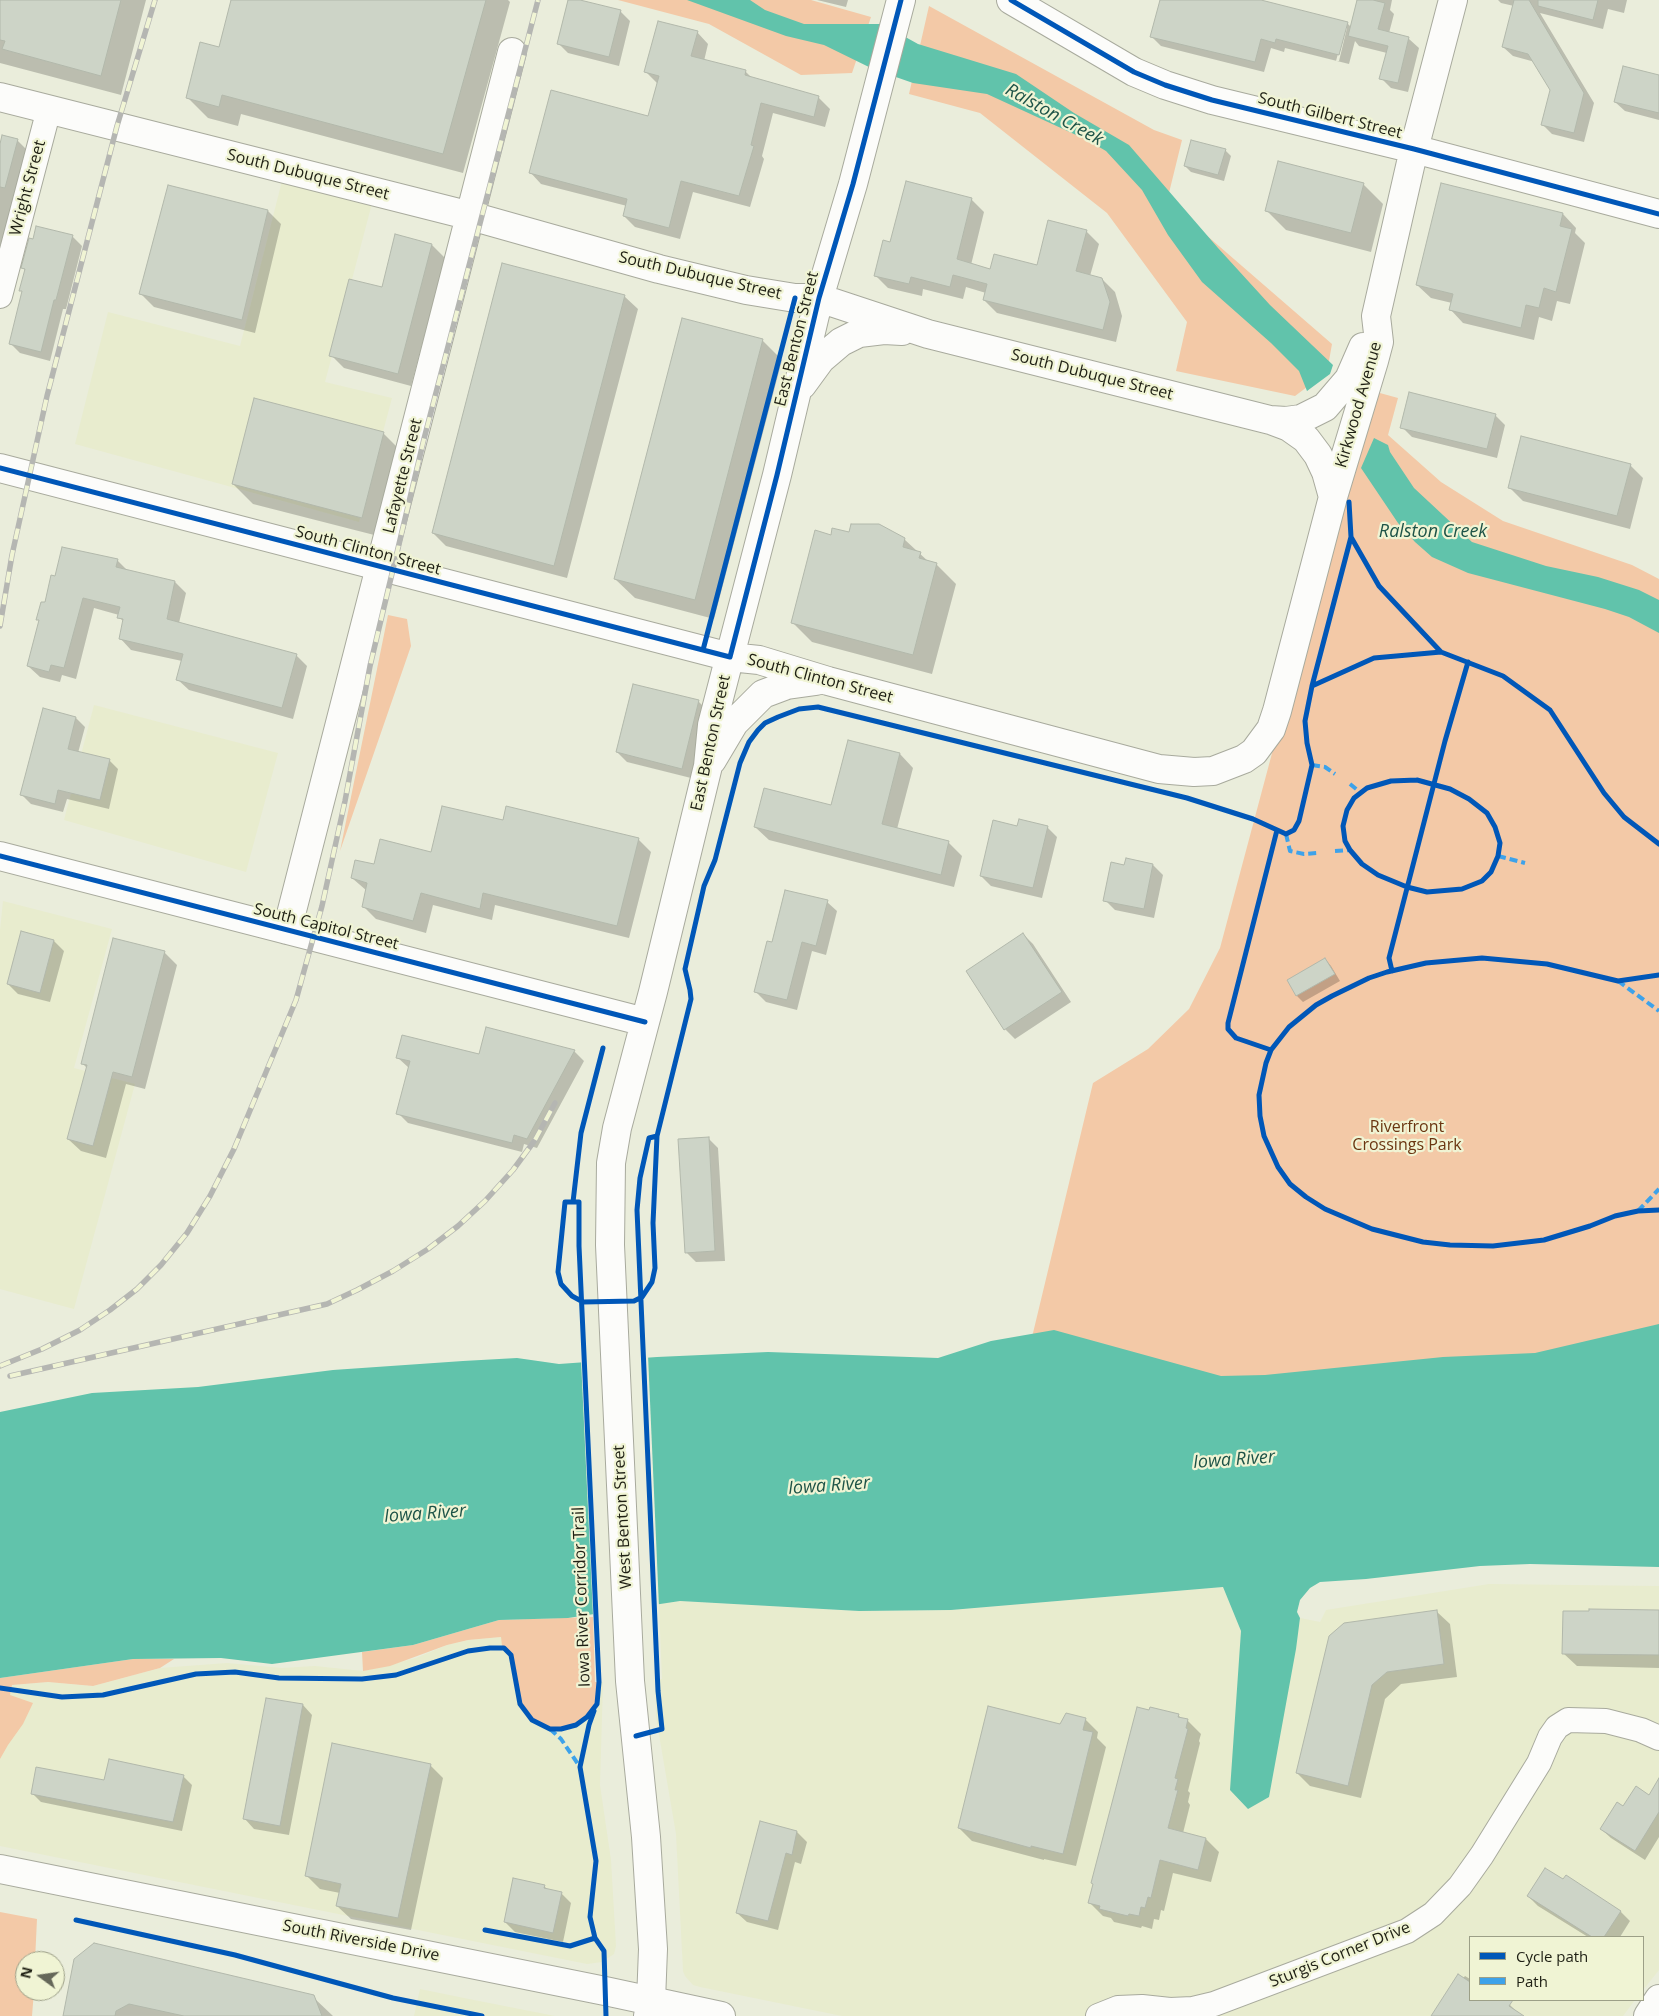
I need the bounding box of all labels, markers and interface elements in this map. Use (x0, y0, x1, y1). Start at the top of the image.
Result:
water label: Ralston Creek (1001, 79, 1107, 151)
street label: South Gilbert Street (1256, 89, 1404, 143)
street label: Wright Street (6, 138, 50, 238)
street label: South Dubuque Street (225, 146, 391, 204)
street label: South Dubuque Street (617, 248, 783, 304)
street label: East Benton Street (771, 270, 823, 408)
street label: Kirkwood Avenue (1332, 340, 1386, 470)
street label: South Dubuque Street (1009, 346, 1175, 404)
street label: Lafayette Street (379, 417, 427, 535)
water label: Ralston Creek (1379, 521, 1487, 543)
street label: South Clinton Street (293, 522, 443, 580)
street label: South Clinton Street (745, 650, 895, 708)
street label: East Benton Street (687, 673, 735, 813)
street label: South Capitol Street (251, 900, 401, 954)
park label: Riverfront Crossings Park (1352, 1117, 1462, 1155)
street label: West Benton Street (610, 1444, 636, 1590)
water label: Iowa River (1192, 1446, 1276, 1474)
water label: Iowa River (787, 1472, 871, 1500)
water label: Iowa River (383, 1500, 467, 1528)
street label: Iowa River Corridor Trail (569, 1507, 595, 1687)
street label: South Riverside Drive (281, 1916, 441, 1966)
street label: Sturgis Corner Drive (1267, 1918, 1413, 1992)
legend (1469, 1936, 1644, 2001)
text: Cycle path (1516, 1946, 1588, 1966)
north arrow (15, 1951, 65, 2001)
text: N (15, 1965, 37, 1980)
text: Path (1516, 1971, 1548, 1991)

